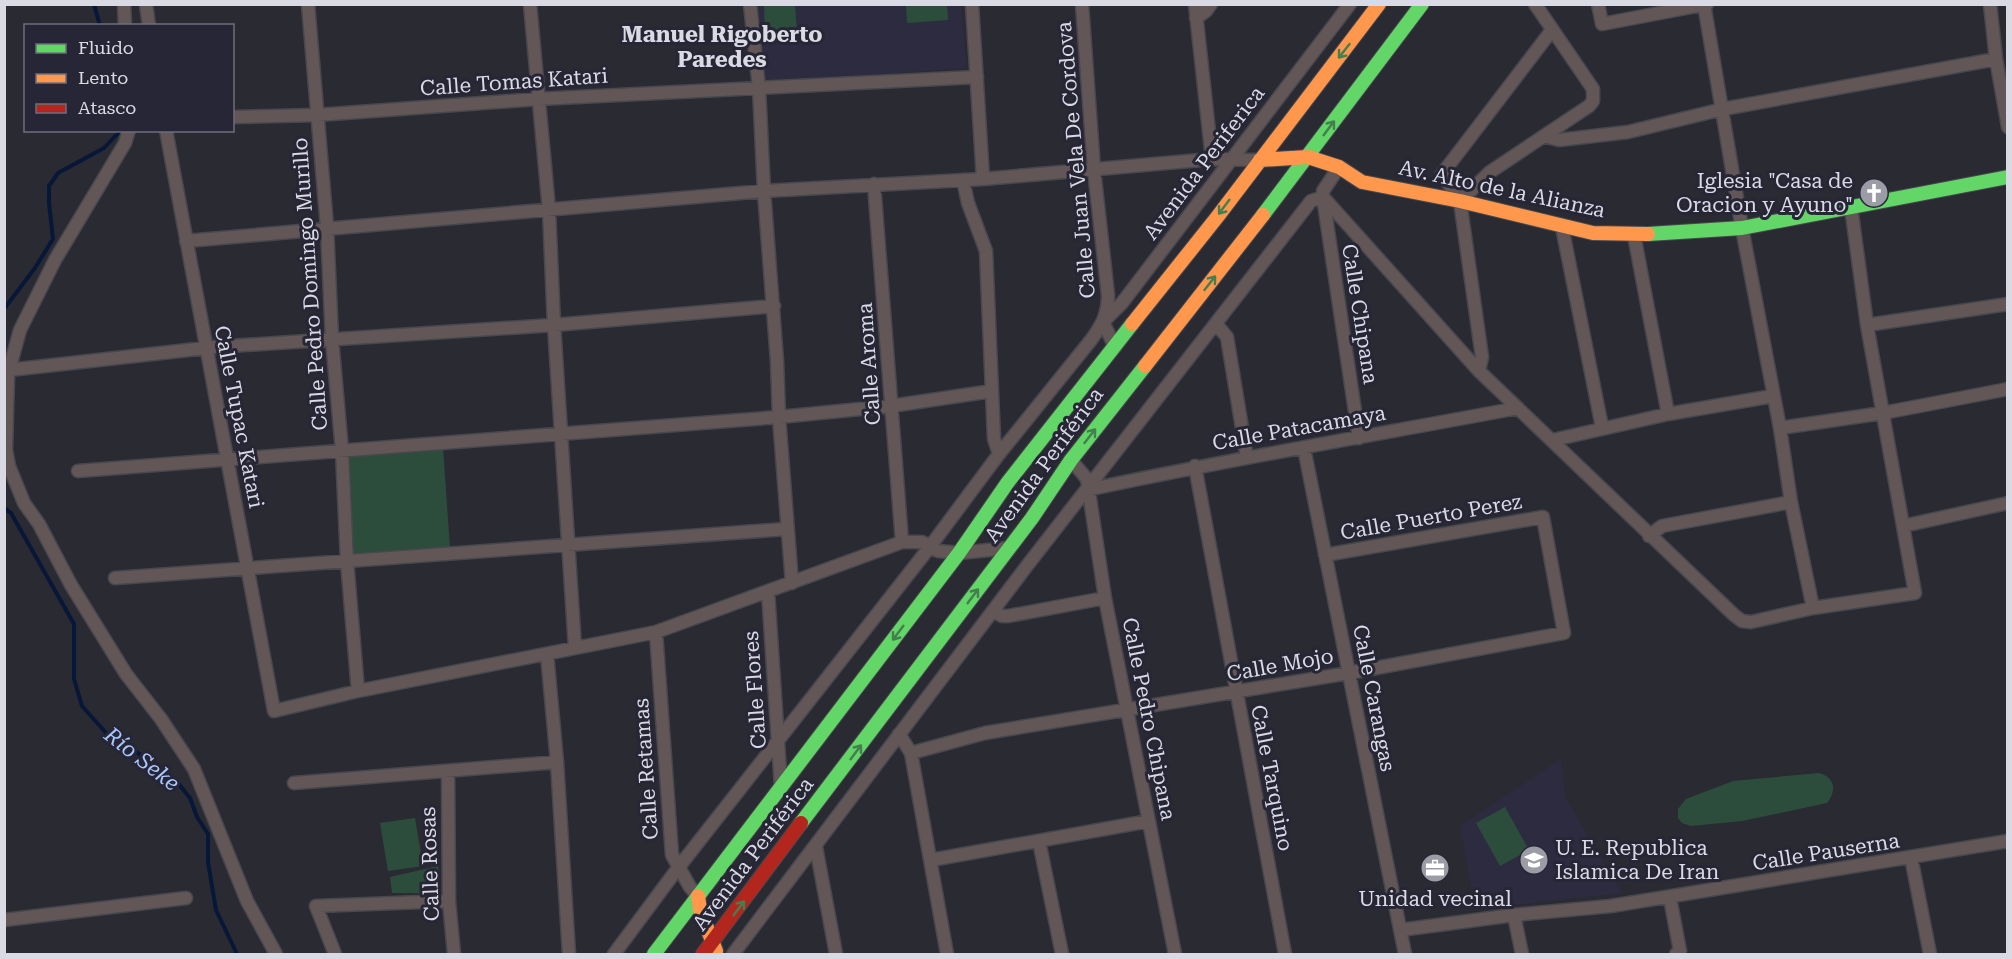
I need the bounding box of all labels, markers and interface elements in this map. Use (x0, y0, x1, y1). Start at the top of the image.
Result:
street label: Calle Juan Vela De Cordova (1052, 20, 1100, 299)
district label: Manuel Rigoberto Paredes (622, 22, 822, 72)
legend (24, 24, 234, 132)
text: Fluido (78, 37, 134, 58)
one-way arrow (1337, 43, 1350, 59)
street label: Calle Tomas Katari (419, 63, 609, 101)
text: Lento (78, 67, 128, 88)
street label: Avenida Periferica (1139, 81, 1270, 244)
text: Atasco (78, 97, 136, 118)
one-way arrow (1323, 121, 1336, 137)
street label: Calle Pedro Domingo Murillo (288, 137, 332, 431)
street label: Av. Alto de la Alianza (1397, 155, 1608, 223)
place label: Iglesia "Casa de Oracion y Ayuno" (1676, 169, 1853, 217)
church icon: Iglesia "Casa de Oracion y Ayuno" (1858, 177, 1890, 209)
one-way arrow (1218, 198, 1231, 214)
street label: Calle Chipana (1337, 242, 1383, 386)
one-way arrow (1203, 275, 1216, 291)
street label: Calle Aroma (853, 301, 885, 426)
street label: Calle Tupac Katari (210, 324, 269, 511)
street label: Avenida Periférica (980, 382, 1109, 547)
street label: Calle Patacamaya (1210, 401, 1388, 455)
one-way arrow (1083, 428, 1096, 444)
street label: Calle Puerto Perez (1338, 489, 1524, 545)
one-way arrow (966, 588, 979, 604)
street label: Calle Pedro Chipana (1118, 616, 1181, 823)
street label: Calle Carangas (1348, 623, 1400, 773)
one-way arrow (892, 625, 905, 641)
street label: Calle Flores (739, 630, 771, 750)
street label: Calle Mojo (1225, 644, 1335, 686)
street label: Calle Retamas (629, 697, 663, 841)
street label: Calle Tarquino (1246, 703, 1298, 853)
water label: Río Seke (99, 721, 184, 796)
one-way arrow (849, 744, 862, 760)
street label: Avenida Periférica (688, 772, 819, 935)
street label: Calle Rosas (416, 806, 444, 922)
street label: Calle Pauserna (1751, 828, 1902, 875)
place label: U. E. Republica Islamica De Iran (1555, 836, 1720, 884)
school or university icon: U. E. Republica Islamica De Iran (1518, 844, 1550, 876)
office icon: Unidad vecinal (1419, 852, 1451, 884)
place label: Unidad vecinal (1358, 887, 1512, 911)
one-way arrow (732, 900, 745, 916)

